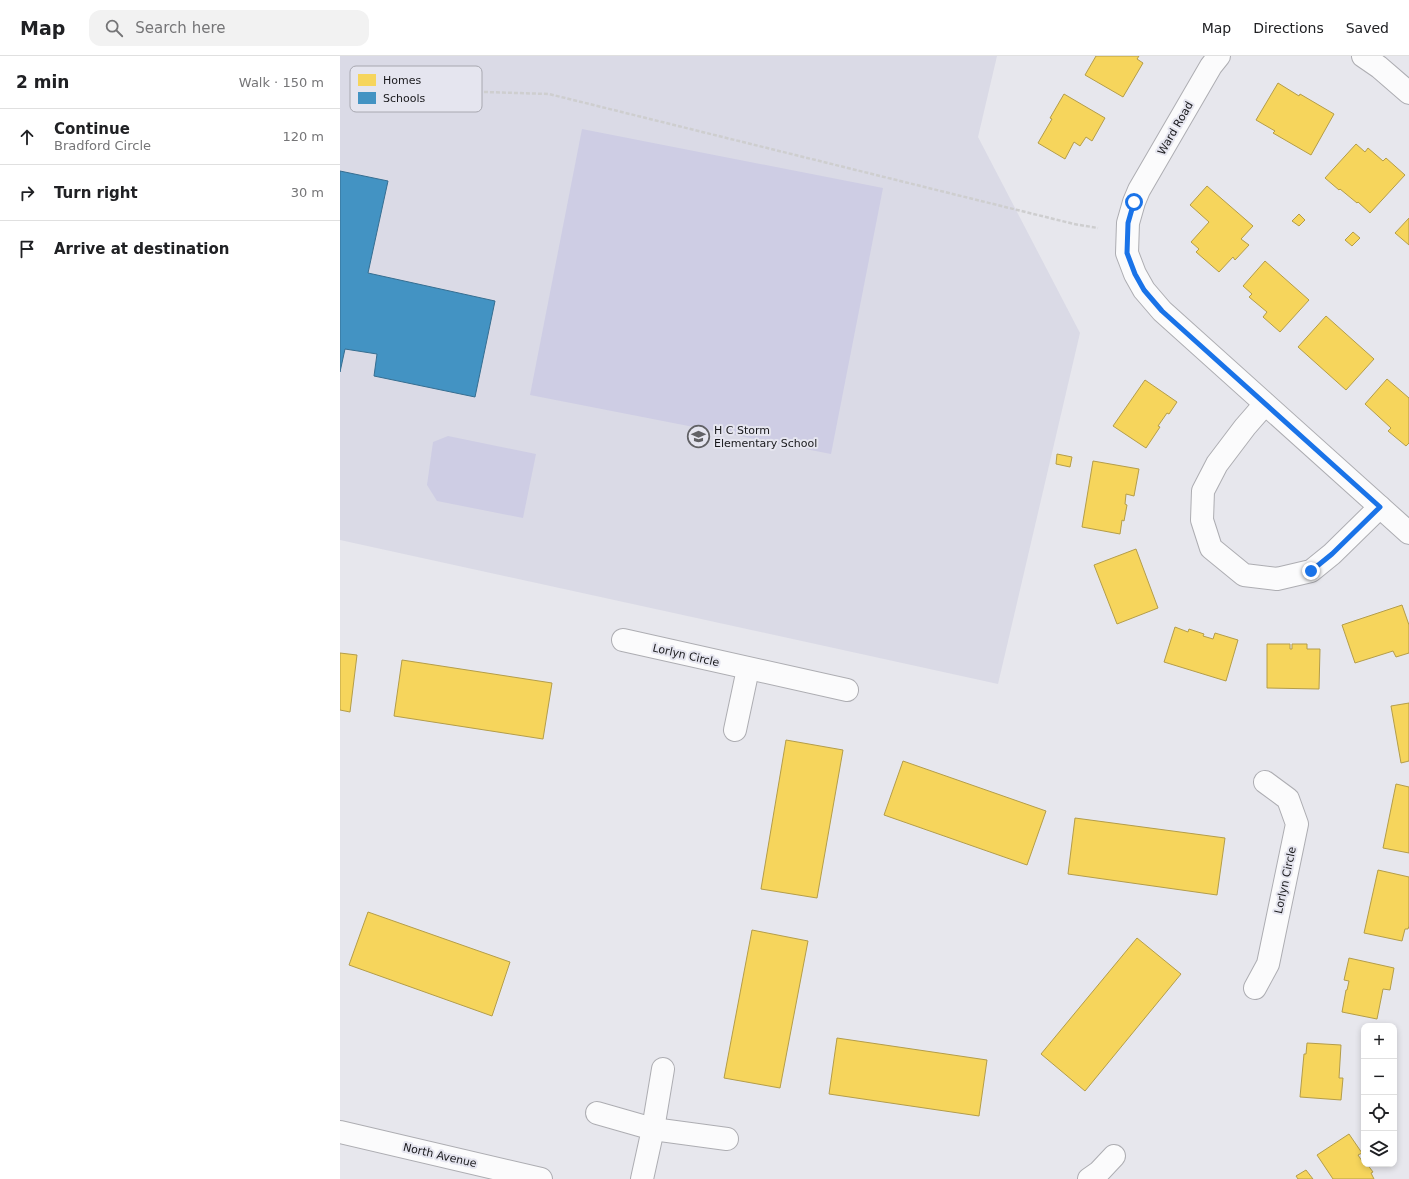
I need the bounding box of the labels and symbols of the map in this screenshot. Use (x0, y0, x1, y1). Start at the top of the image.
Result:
legend (350, 66, 482, 112)
text: Homes (383, 74, 421, 87)
text: Schools (383, 92, 426, 105)
street label: Ward Road (1155, 99, 1196, 157)
route start (1125, 193, 1143, 211)
school or university icon: H C Storm Elementary School (685, 423, 711, 449)
place label: H C Storm Elementary School (714, 424, 817, 450)
route end (1302, 562, 1320, 580)
street label: Lorlyn Circle (651, 641, 721, 670)
street label: Lorlyn Circle (1272, 845, 1299, 915)
street label: North Avenue (402, 1141, 478, 1170)

